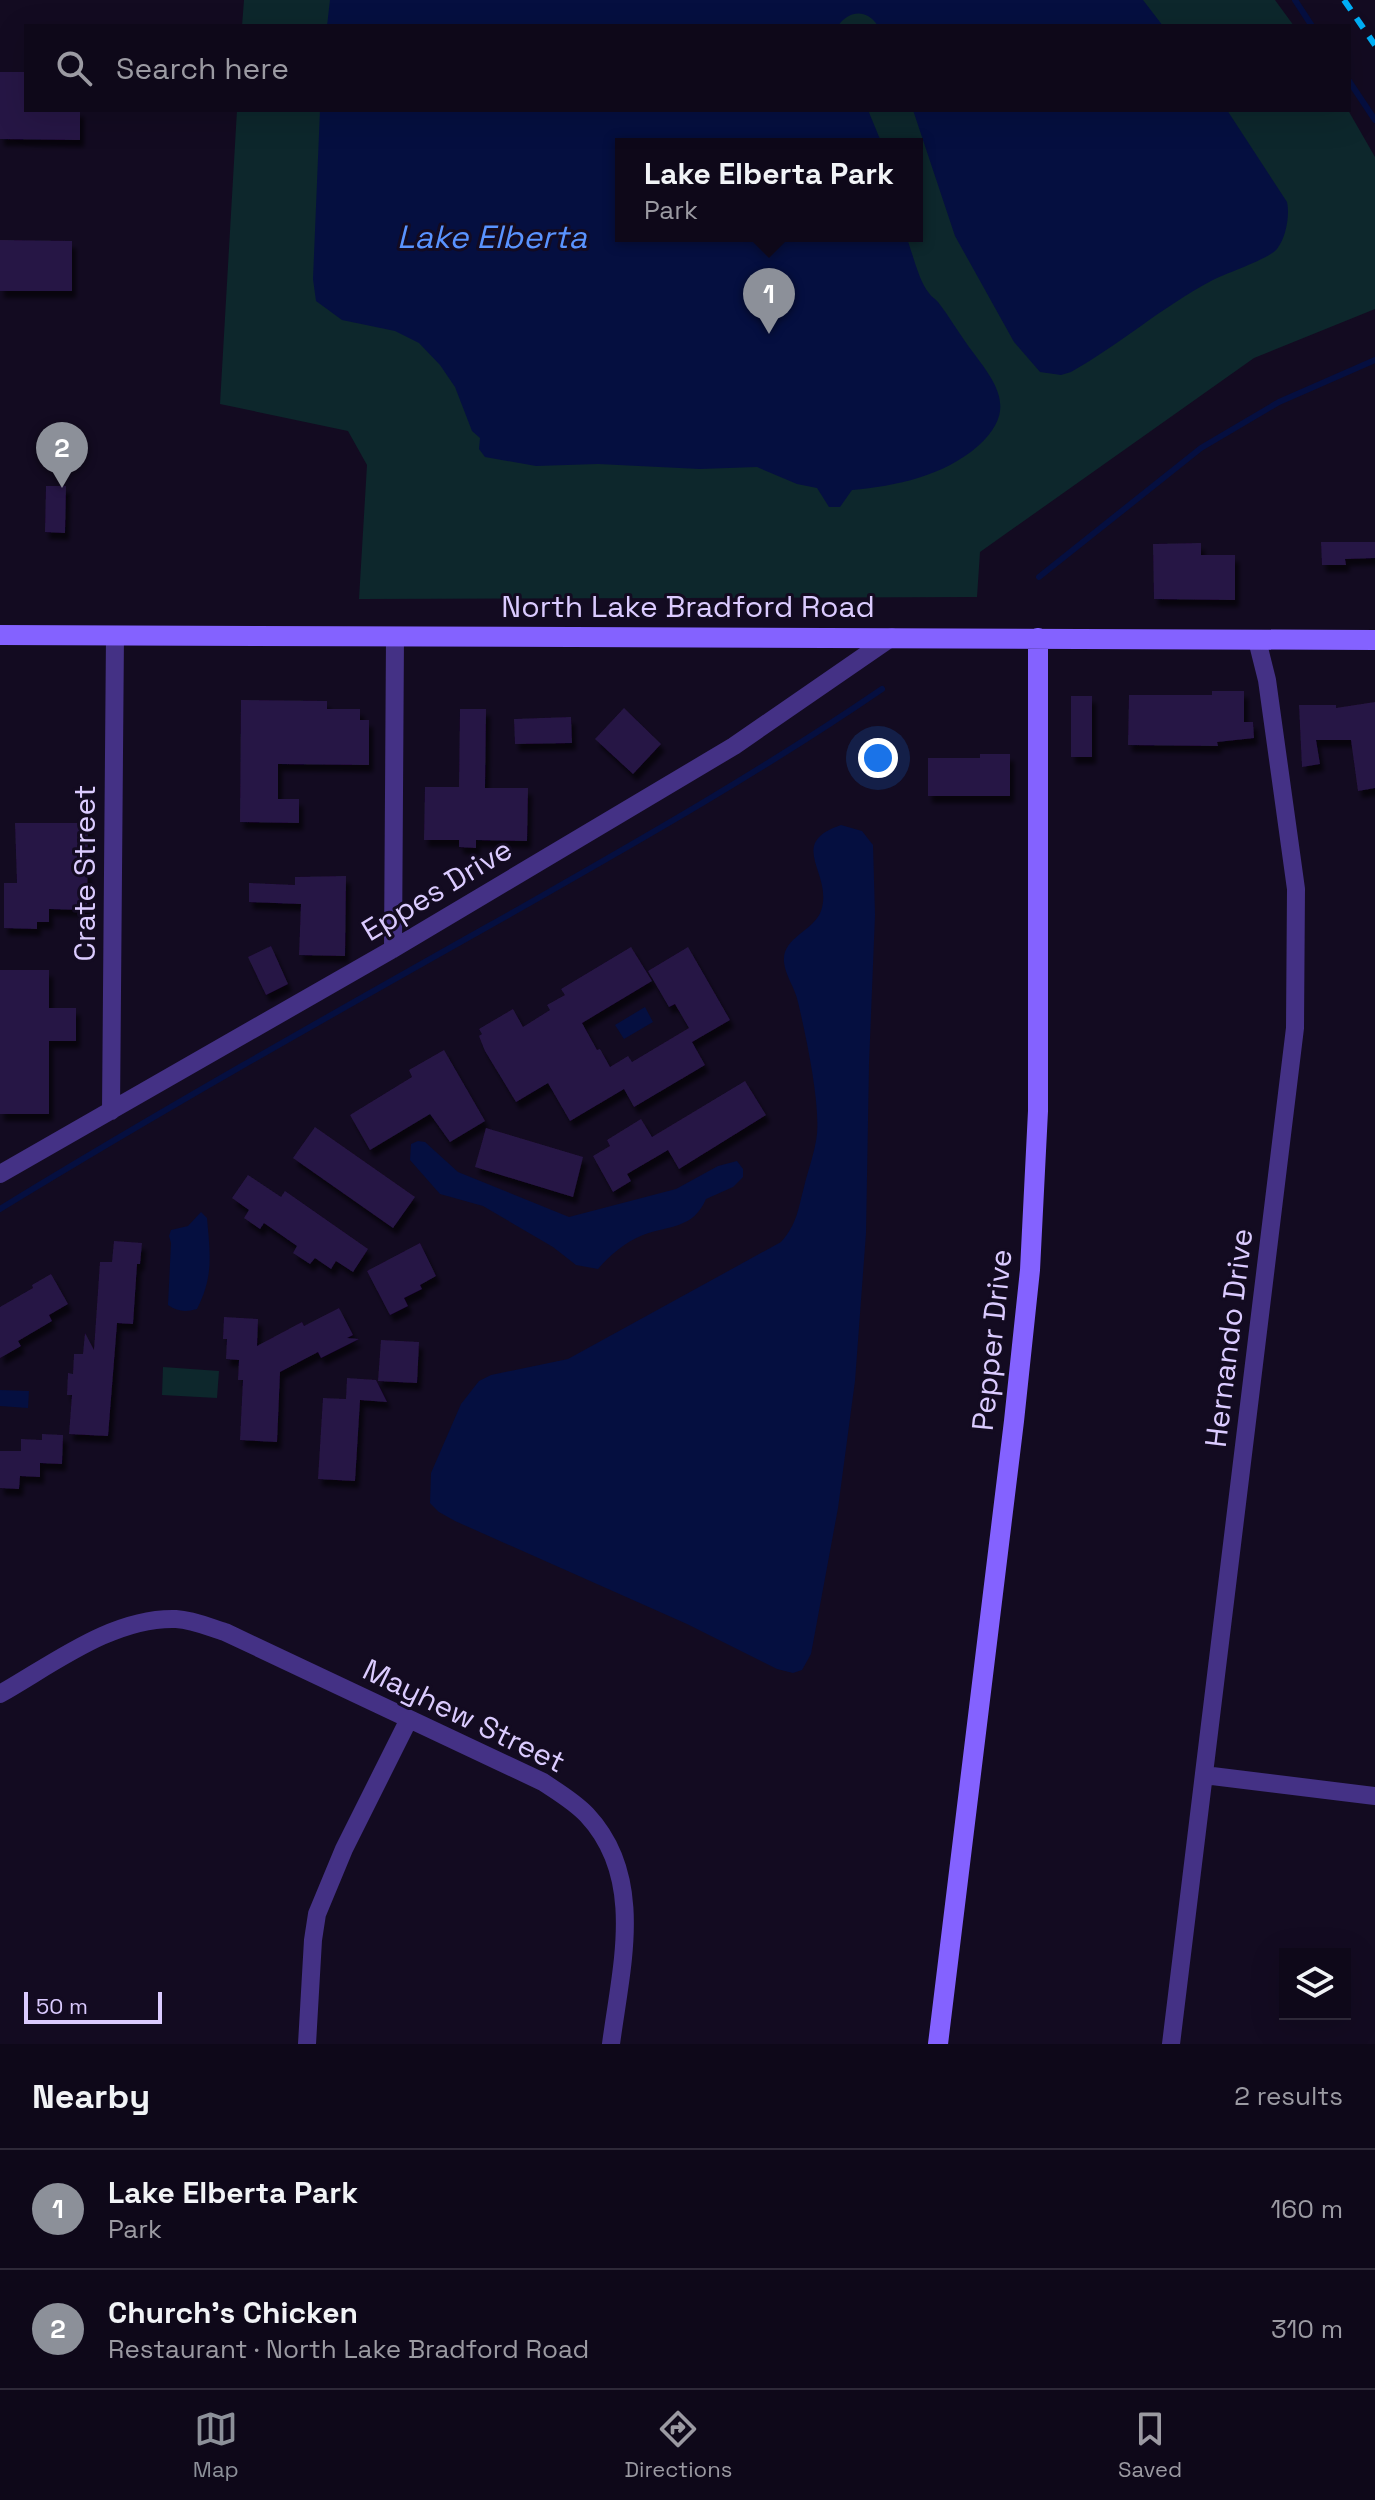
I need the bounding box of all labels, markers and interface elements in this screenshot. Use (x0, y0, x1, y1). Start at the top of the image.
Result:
search box (24, 24, 1351, 112)
icon: search (52, 46, 96, 90)
text: Search here (116, 49, 289, 88)
popup (615, 138, 923, 242)
text: Lake Elberta Park (644, 154, 894, 193)
text: Park (644, 193, 698, 227)
water label: Lake Elberta (397, 217, 588, 257)
pin: 1 (743, 268, 795, 334)
pin: 2 (36, 422, 88, 488)
street label: North Lake Bradford Road (501, 587, 875, 626)
your location (858, 738, 898, 778)
street label: Crate Street (65, 785, 104, 961)
street label: Eppes Drive (354, 829, 519, 950)
street label: Hernando Drive (1196, 1226, 1261, 1450)
street label: Pepper Drive (963, 1247, 1020, 1433)
street label: Mayhew Street (357, 1650, 572, 1781)
map controls (1279, 1948, 1351, 2020)
button: layers (1279, 1948, 1351, 2020)
scale bar (24, 1988, 162, 2024)
text: 50 m (36, 1992, 88, 2020)
text: Nearby (32, 2075, 150, 2118)
text: 2 results (1234, 2079, 1343, 2113)
text: Lake Elberta Park (108, 2173, 358, 2212)
text: 1 (52, 2192, 64, 2226)
text: 160 m (1271, 2192, 1343, 2226)
text: Park (108, 2212, 162, 2246)
text: Church's Chicken (108, 2293, 358, 2332)
text: 2 (50, 2312, 66, 2346)
text: 310 m (1271, 2312, 1343, 2346)
text: Restaurant · North Lake Bradford Road (108, 2332, 589, 2366)
tab: Map (193, 2407, 239, 2483)
tab: Directions (624, 2407, 732, 2483)
tab: Saved (1118, 2407, 1182, 2483)

